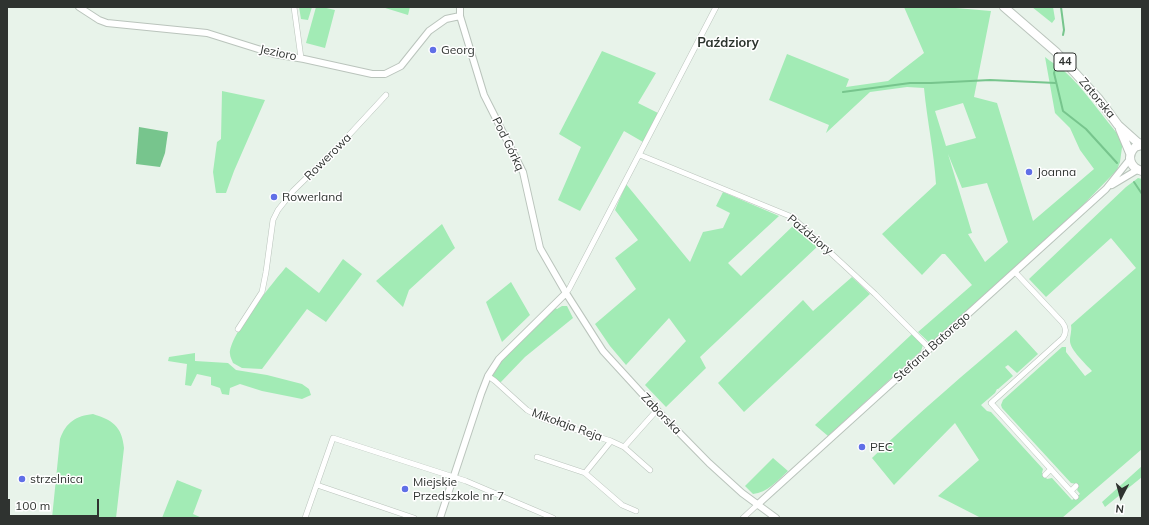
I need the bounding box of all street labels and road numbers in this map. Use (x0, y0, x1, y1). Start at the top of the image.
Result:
street label: Jezioro (258, 42, 298, 64)
road number: 44 (1054, 53, 1076, 71)
street label: Zatorska (1076, 75, 1118, 121)
street label: Pod Górką (489, 115, 527, 173)
street label: Rowerowa (302, 131, 354, 183)
street label: Paździory (784, 212, 836, 258)
street label: Stefana Batorego (891, 309, 973, 385)
street label: Zaborska (638, 390, 684, 438)
street label: Mikołaja Reja (530, 406, 604, 444)

